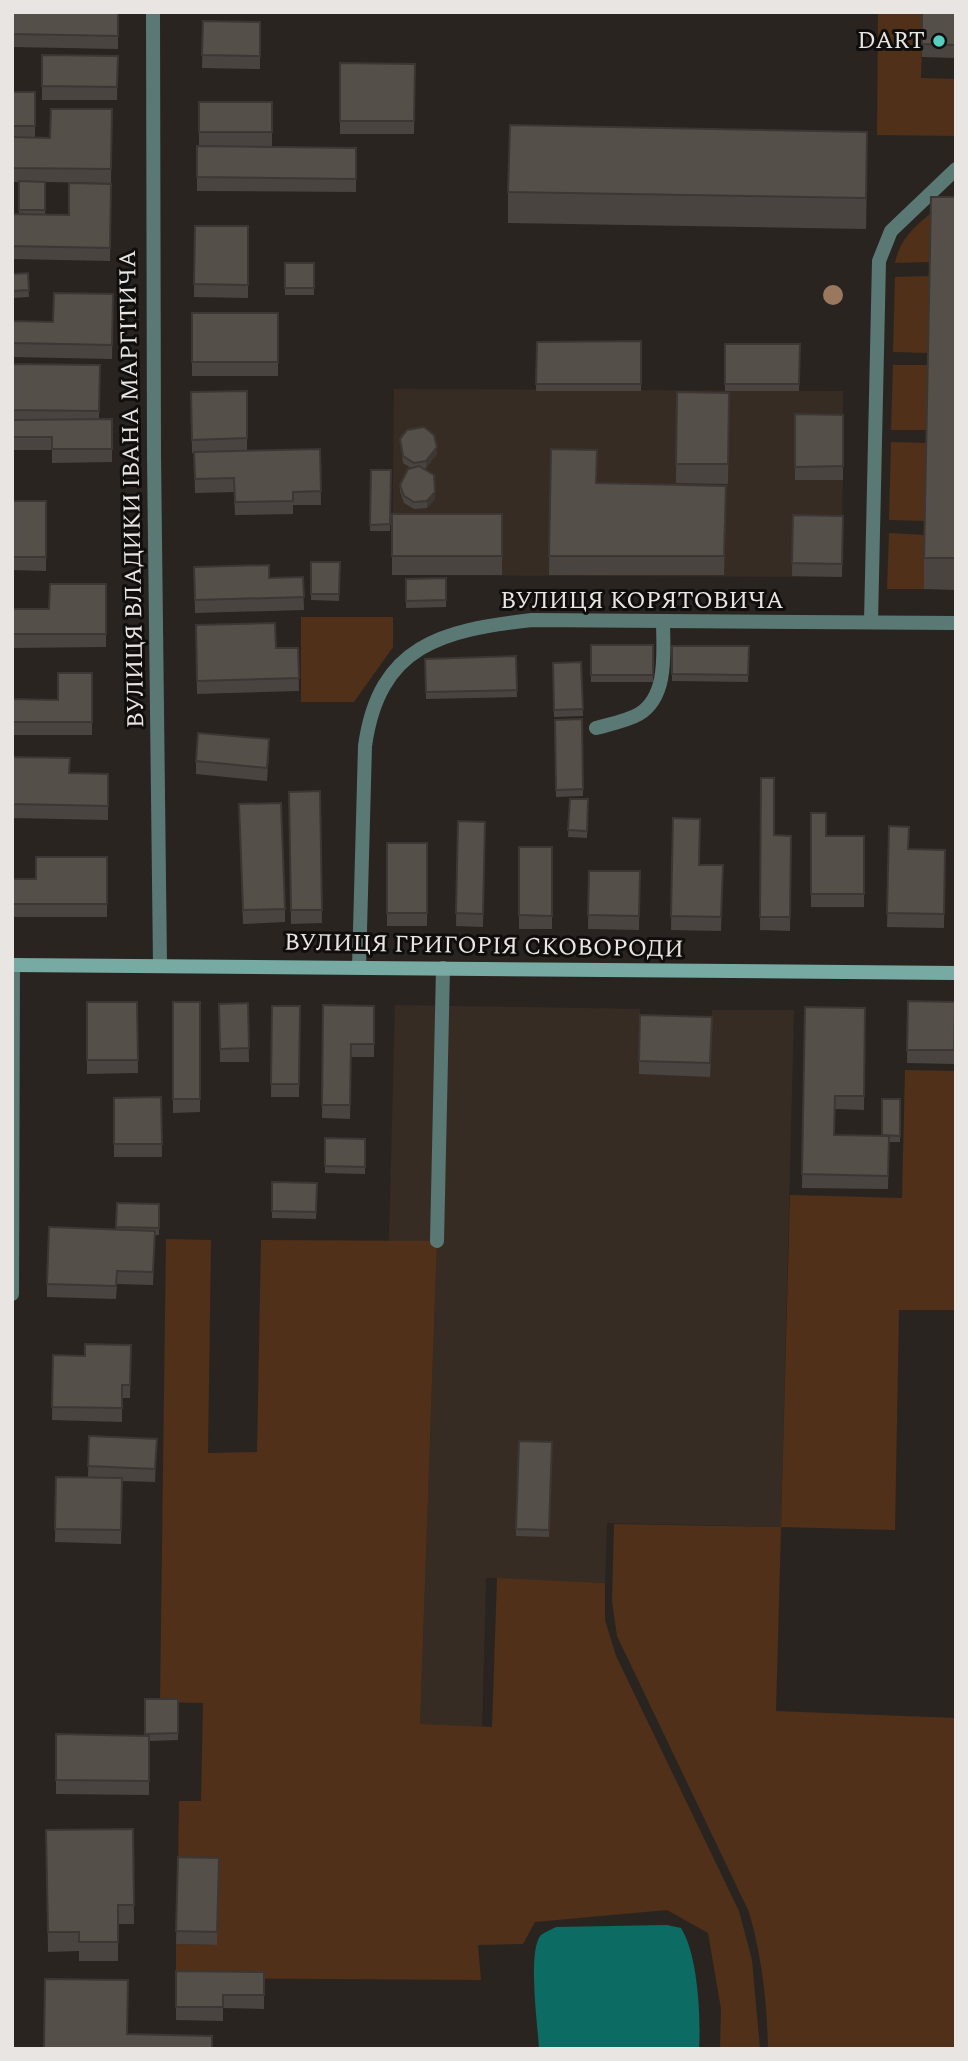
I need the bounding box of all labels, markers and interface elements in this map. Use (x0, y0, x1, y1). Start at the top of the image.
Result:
place label: DART (857, 23, 925, 59)
marker: DART (931, 33, 947, 49)
street label: ВУЛИЦЯ ВЛАДИКИ ІВАНА МАРГІТИЧА (110, 250, 154, 728)
street label: ВУЛИЦЯ КОРЯТОВИЧА (500, 583, 784, 619)
street label: ВУЛИЦЯ ГРИГОРІЯ СКОВОРОДИ (284, 925, 684, 967)

